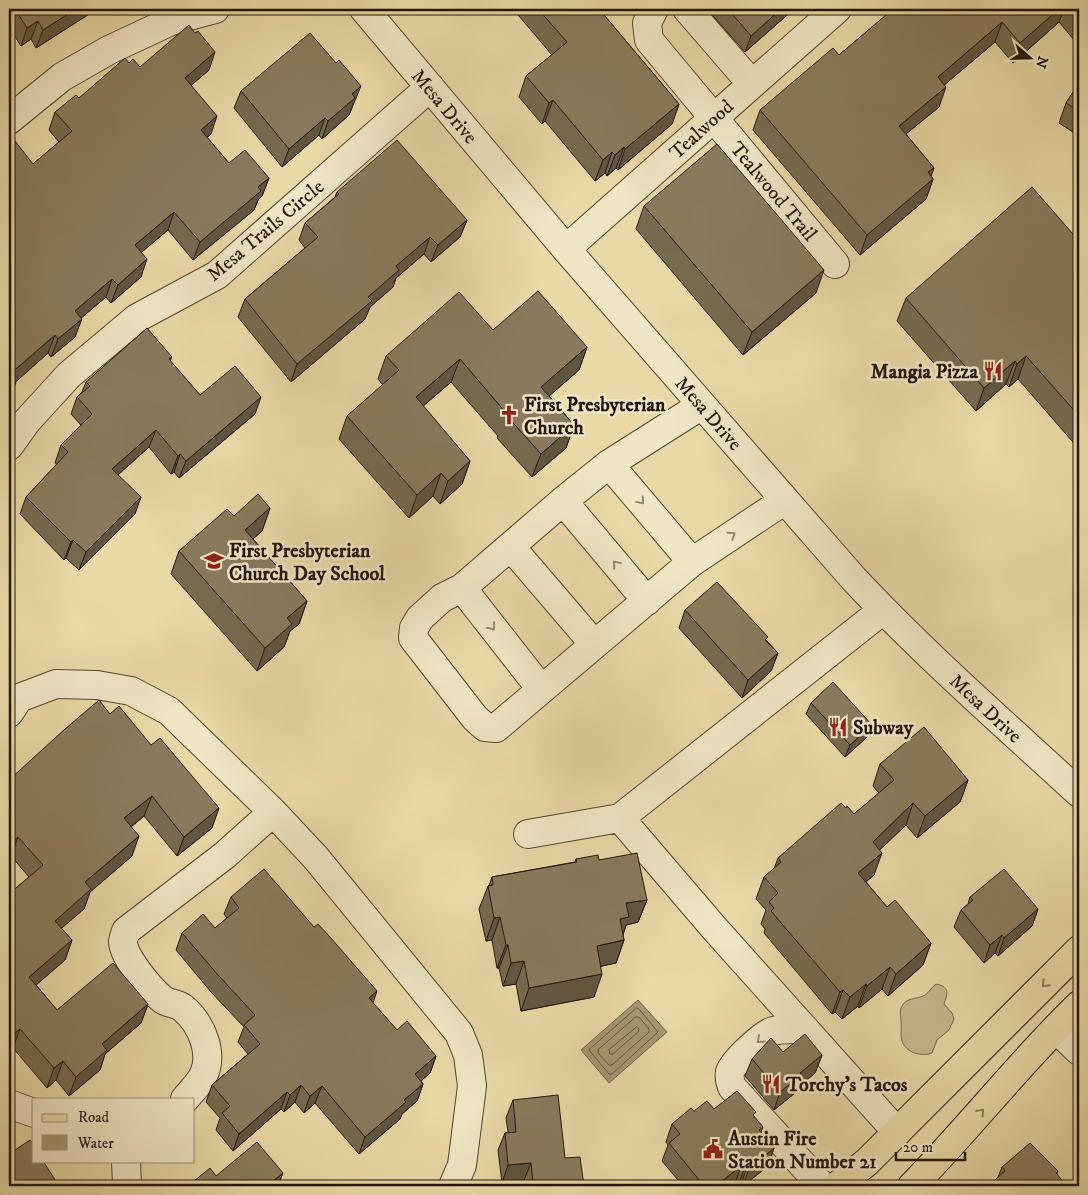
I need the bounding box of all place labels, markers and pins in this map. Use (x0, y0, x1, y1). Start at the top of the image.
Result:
place label: Mangia Pizza (870, 360, 978, 385)
restaurant icon: Mangia Pizza (982, 360, 1004, 382)
place label: First Presbyterian Church (524, 393, 666, 441)
church icon: First Presbyterian Church (498, 404, 520, 426)
place label: First Presbyterian Church Day School (229, 539, 386, 587)
school or university icon: First Presbyterian Church Day School (203, 550, 225, 572)
restaurant icon: Subway (827, 716, 849, 738)
place label: Subway (853, 716, 914, 741)
restaurant icon: Torchy's Tacos (760, 1073, 782, 1095)
place label: Torchy's Tacos (785, 1073, 908, 1098)
place label: Austin Fire Station Number 21 (727, 1127, 877, 1175)
public building icon: Austin Fire Station Number 21 (702, 1138, 724, 1160)

